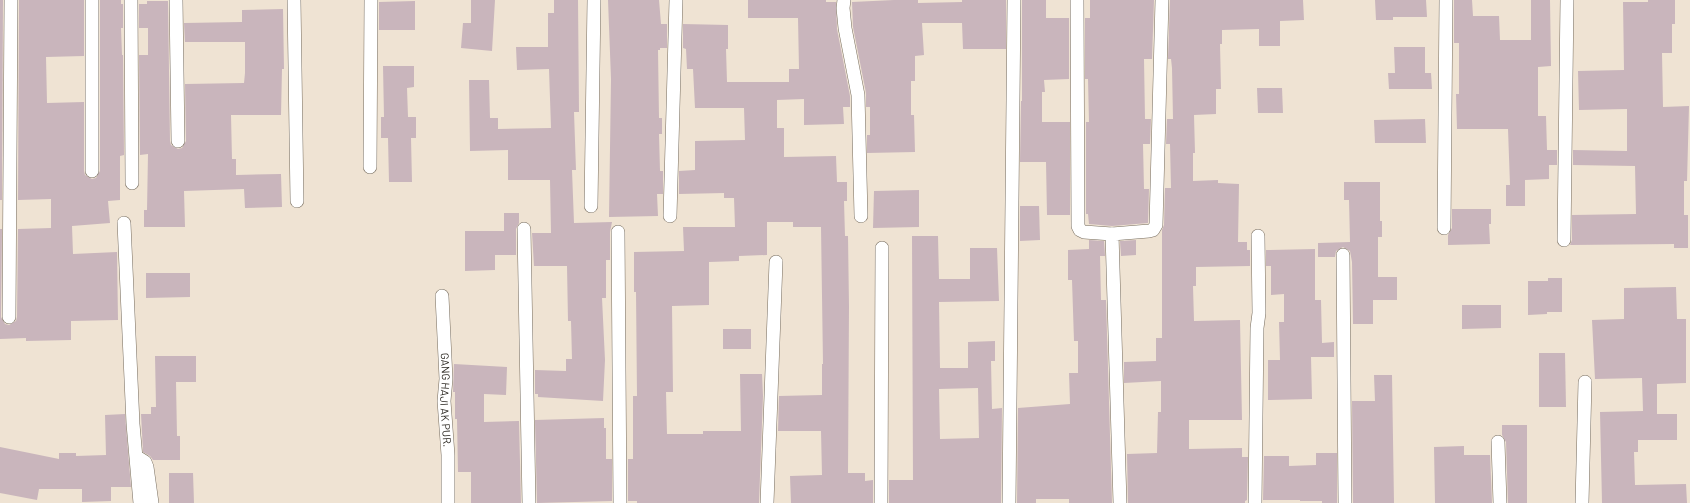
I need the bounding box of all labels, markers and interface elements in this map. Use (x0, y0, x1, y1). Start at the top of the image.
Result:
street label: GANG HAJI AK PUR. (438, 352, 454, 447)

